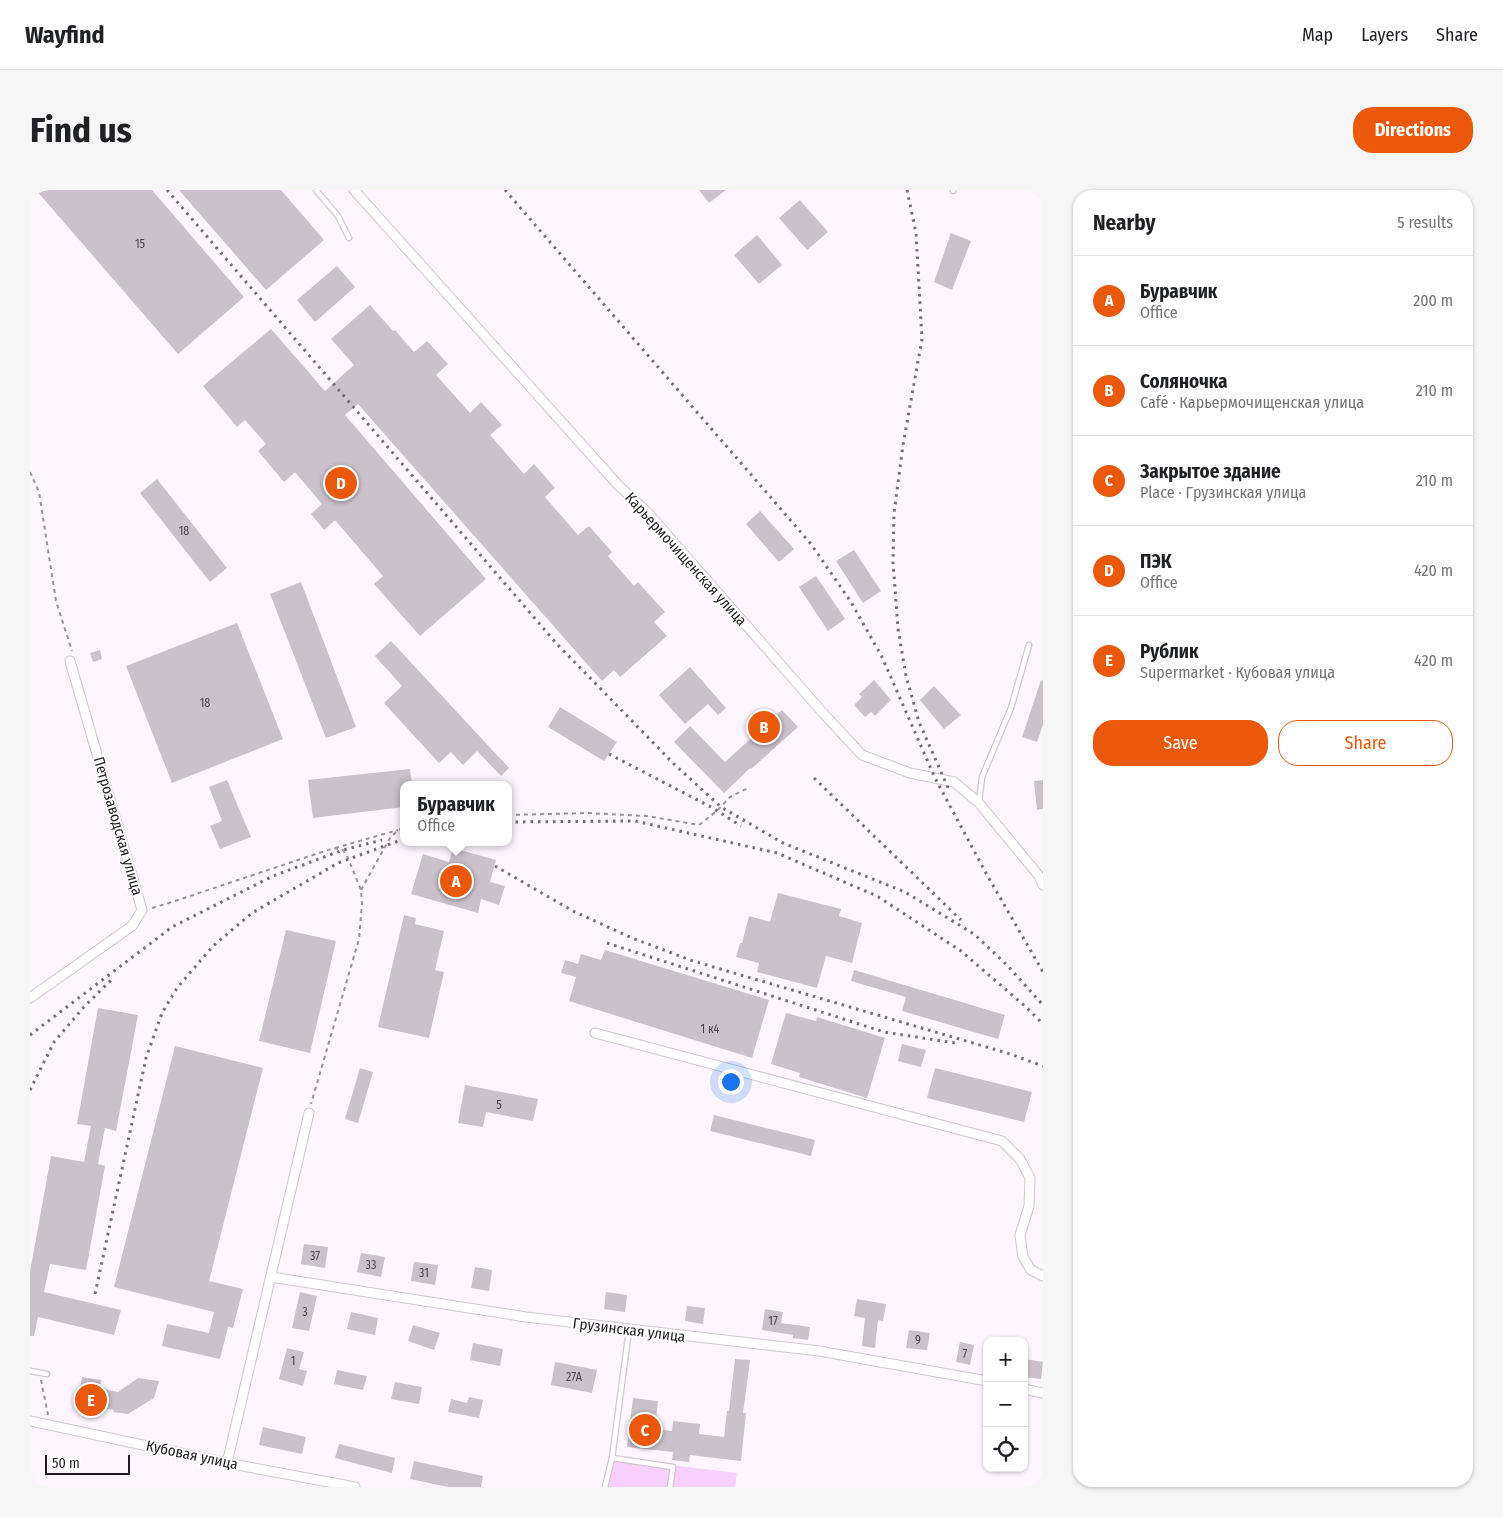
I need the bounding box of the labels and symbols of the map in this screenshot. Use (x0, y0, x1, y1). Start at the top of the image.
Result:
house number: 15 (135, 237, 146, 251)
pin: D (325, 464, 357, 502)
street label: Карьермочищенская улица (621, 489, 751, 629)
house number: 18 (179, 524, 189, 538)
house number: 18 (200, 696, 210, 710)
pin: B (748, 708, 780, 746)
street label: Петрозаводская улица (90, 755, 146, 897)
pin: A (440, 862, 472, 900)
house number: 1 к4 (701, 1022, 720, 1036)
your location (718, 1069, 744, 1095)
house number: 5 (496, 1098, 502, 1112)
house number: 37 (310, 1249, 320, 1263)
house number: 33 (366, 1258, 376, 1272)
house number: 31 (419, 1266, 429, 1280)
house number: 3 (302, 1305, 308, 1319)
street label: Грузинская улица (572, 1314, 686, 1346)
house number: 17 (768, 1314, 778, 1328)
house number: 9 (915, 1333, 921, 1347)
house number: 7 (963, 1347, 968, 1361)
house number: 1 (291, 1354, 295, 1368)
house number: 27А (566, 1370, 583, 1384)
pin: E (75, 1381, 107, 1419)
pin: C (629, 1411, 661, 1449)
street label: Кубовая улица (144, 1436, 240, 1474)
scale bar (45, 1452, 130, 1475)

